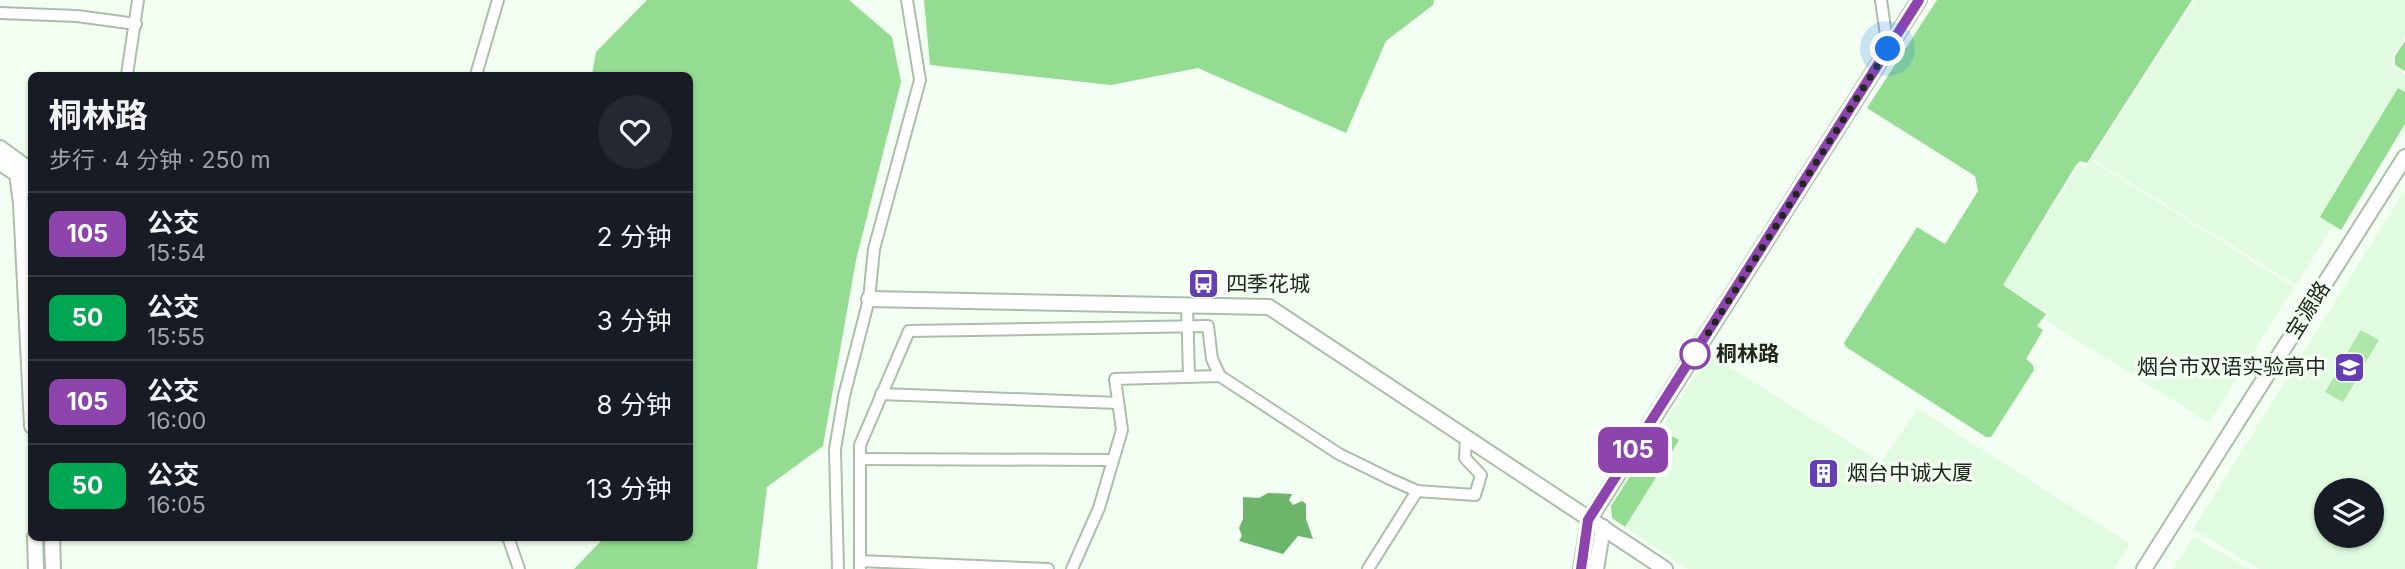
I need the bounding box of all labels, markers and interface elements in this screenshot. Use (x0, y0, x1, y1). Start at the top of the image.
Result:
your location (1870, 31, 1905, 66)
text: 桐林路 (49, 95, 148, 135)
button: heart (598, 95, 672, 169)
text: 步行 · 4 分钟 · 250 m (49, 146, 271, 174)
text: 公交 (147, 207, 199, 238)
text: 105 (67, 219, 108, 248)
text: 2 分钟 (597, 221, 672, 252)
text: 15:54 (147, 239, 206, 267)
bus stop icon: 四季花城 (1186, 267, 1220, 301)
place label: 四季花城 (1226, 271, 1310, 296)
street label: 宝源路 (2280, 276, 2335, 343)
text: 公交 (147, 291, 199, 322)
text: 50 (72, 303, 103, 332)
text: 3 分钟 (597, 305, 672, 336)
text: 15:55 (147, 323, 205, 351)
marker: 桐林路 (1680, 339, 1710, 369)
place label: 桐林路 (1716, 341, 1779, 366)
school or university icon: 烟台市双语实验高中 (2332, 350, 2366, 384)
place label: 烟台市双语实验高中 (2137, 354, 2326, 379)
text: 公交 (147, 375, 199, 406)
text: 105 (67, 387, 108, 416)
text: 8 分钟 (597, 389, 672, 420)
text: 16:00 (147, 407, 206, 435)
line badge: 105 (1593, 427, 1673, 473)
text: 105 (1612, 435, 1654, 464)
building icon: 烟台中诚大厦 (1807, 456, 1841, 490)
text: 公交 (147, 459, 199, 490)
place label: 烟台中诚大厦 (1847, 460, 1973, 485)
text: 50 (72, 471, 103, 500)
text: 13 分钟 (586, 473, 672, 504)
map controls (2314, 478, 2384, 548)
button: layers (2314, 478, 2384, 548)
text: 16:05 (147, 491, 206, 519)

